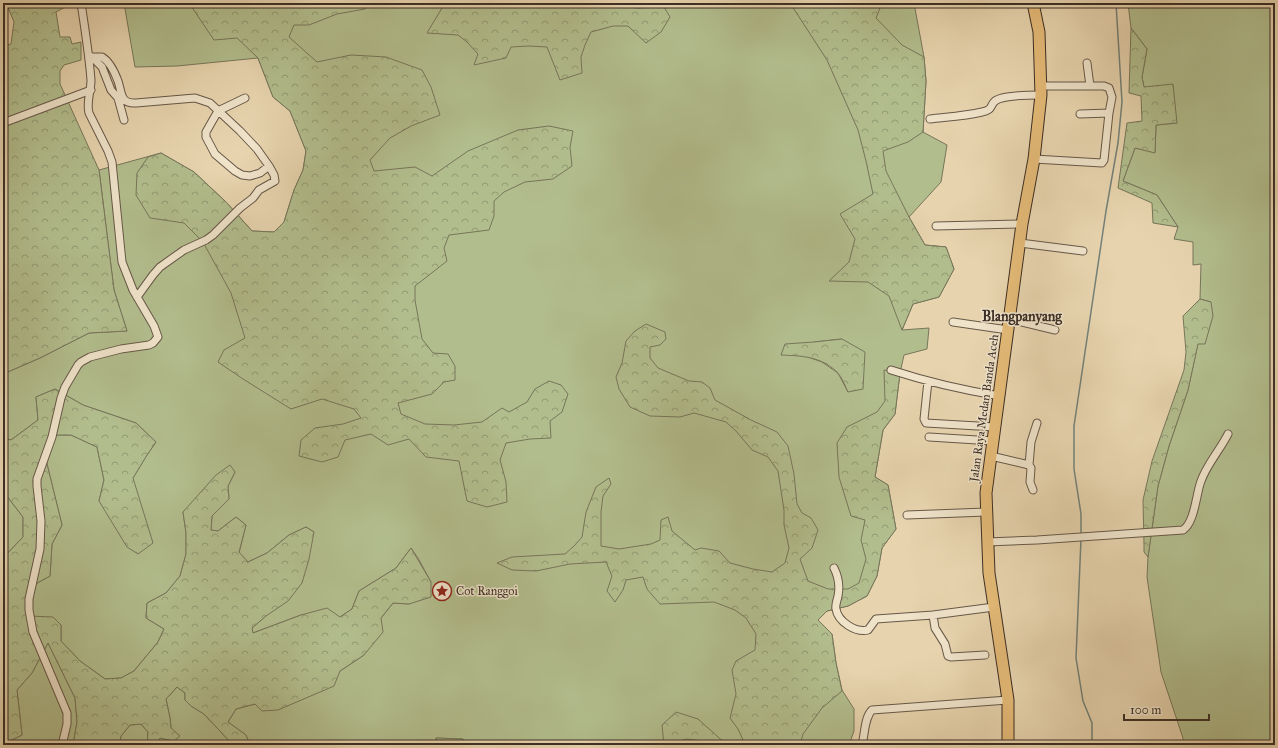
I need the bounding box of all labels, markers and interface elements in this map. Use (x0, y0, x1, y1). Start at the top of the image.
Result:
district label: Blangpanyang (982, 308, 1062, 326)
street label: Jalan Raya Medan Banda Aceh (966, 333, 1002, 485)
place icon: Cot Ranggoi (431, 580, 453, 602)
place label: Cot Ranggoi (456, 584, 518, 599)
scale bar (1124, 696, 1209, 722)
text: 100 m (1130, 703, 1161, 717)

